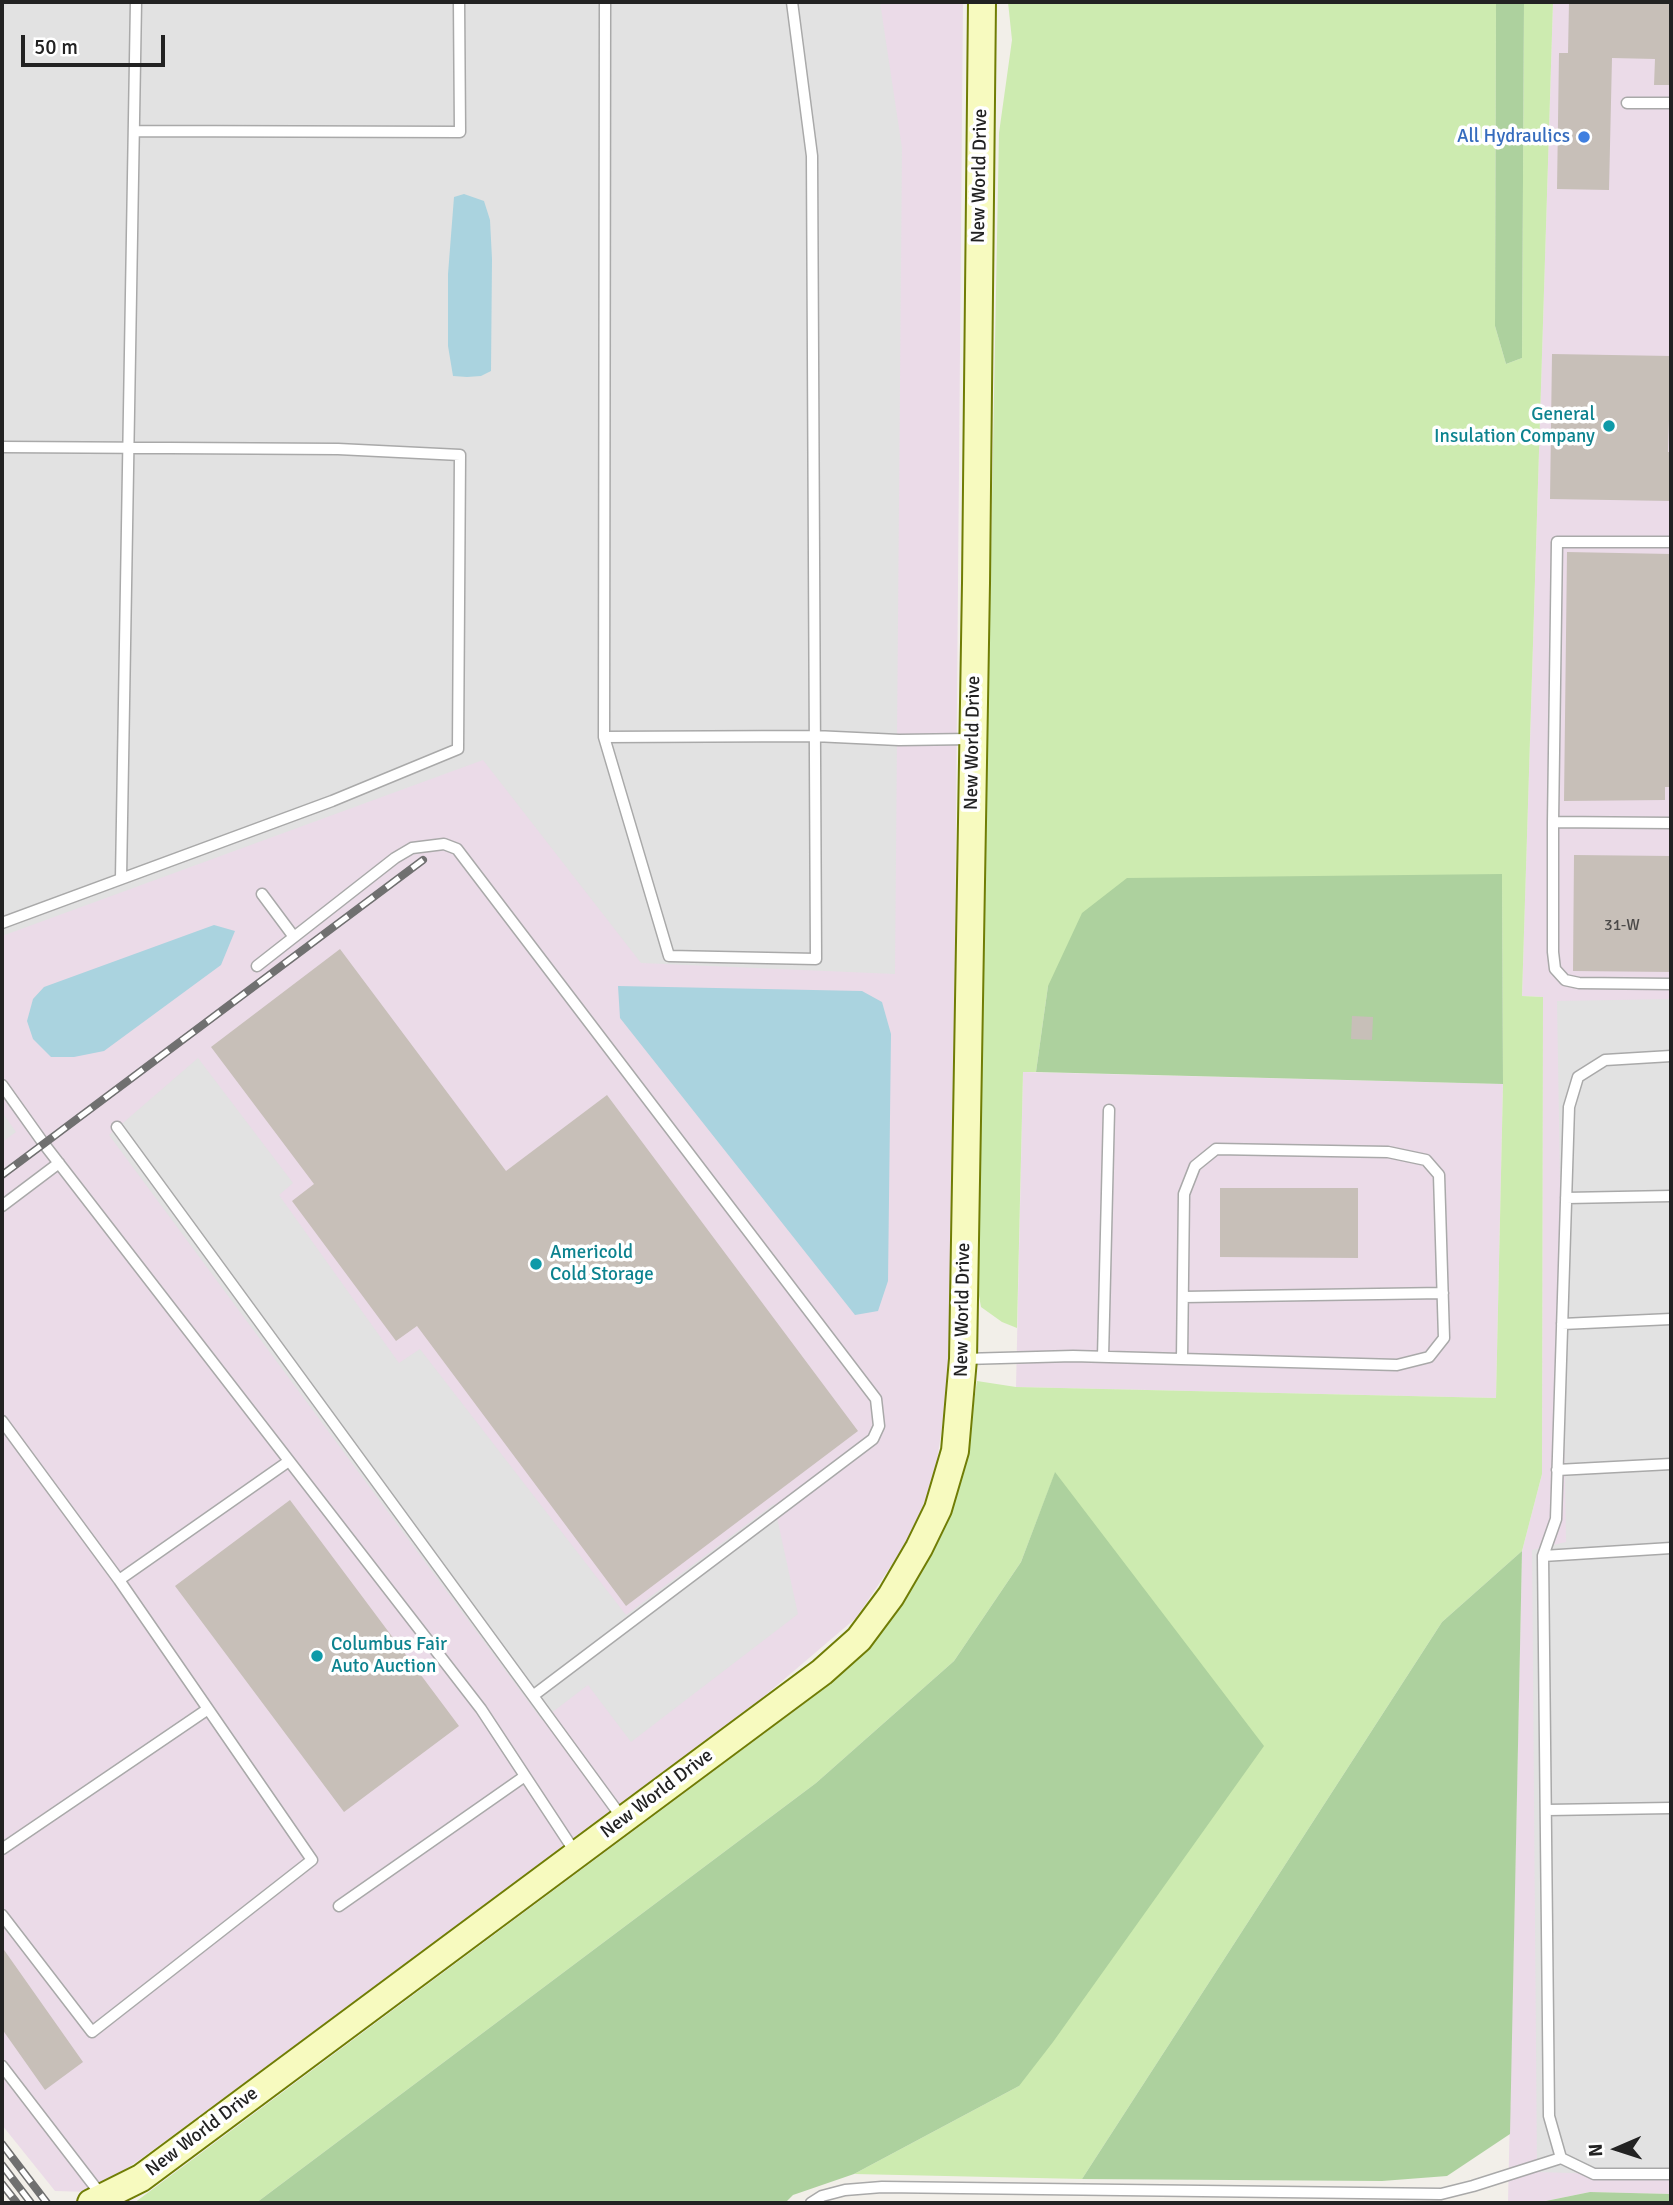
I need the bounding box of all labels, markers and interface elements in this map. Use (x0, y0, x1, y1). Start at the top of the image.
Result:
scale bar (24, 21, 168, 65)
text: 50 m (34, 34, 78, 60)
street label: New World Drive (967, 109, 993, 243)
place label: All Hydraulics (1457, 126, 1570, 148)
marker: All Hydraulics (1576, 129, 1592, 145)
place label: General Insulation Company (1434, 404, 1595, 448)
marker: General Insulation Company (1601, 418, 1617, 434)
street label: New World Drive (960, 676, 986, 810)
house number: 31-W (1604, 916, 1640, 936)
place label: Americold Cold Storage (550, 1242, 654, 1286)
street label: New World Drive (950, 1243, 976, 1377)
marker: Americold Cold Storage (528, 1256, 544, 1272)
place label: Columbus Fair Auto Auction (331, 1634, 447, 1678)
marker: Columbus Fair Auto Auction (309, 1648, 325, 1664)
street label: New World Drive (596, 1744, 718, 1844)
street label: New World Drive (141, 2082, 263, 2182)
north arrow (1582, 2114, 1652, 2184)
text: N (1584, 2143, 1608, 2157)

